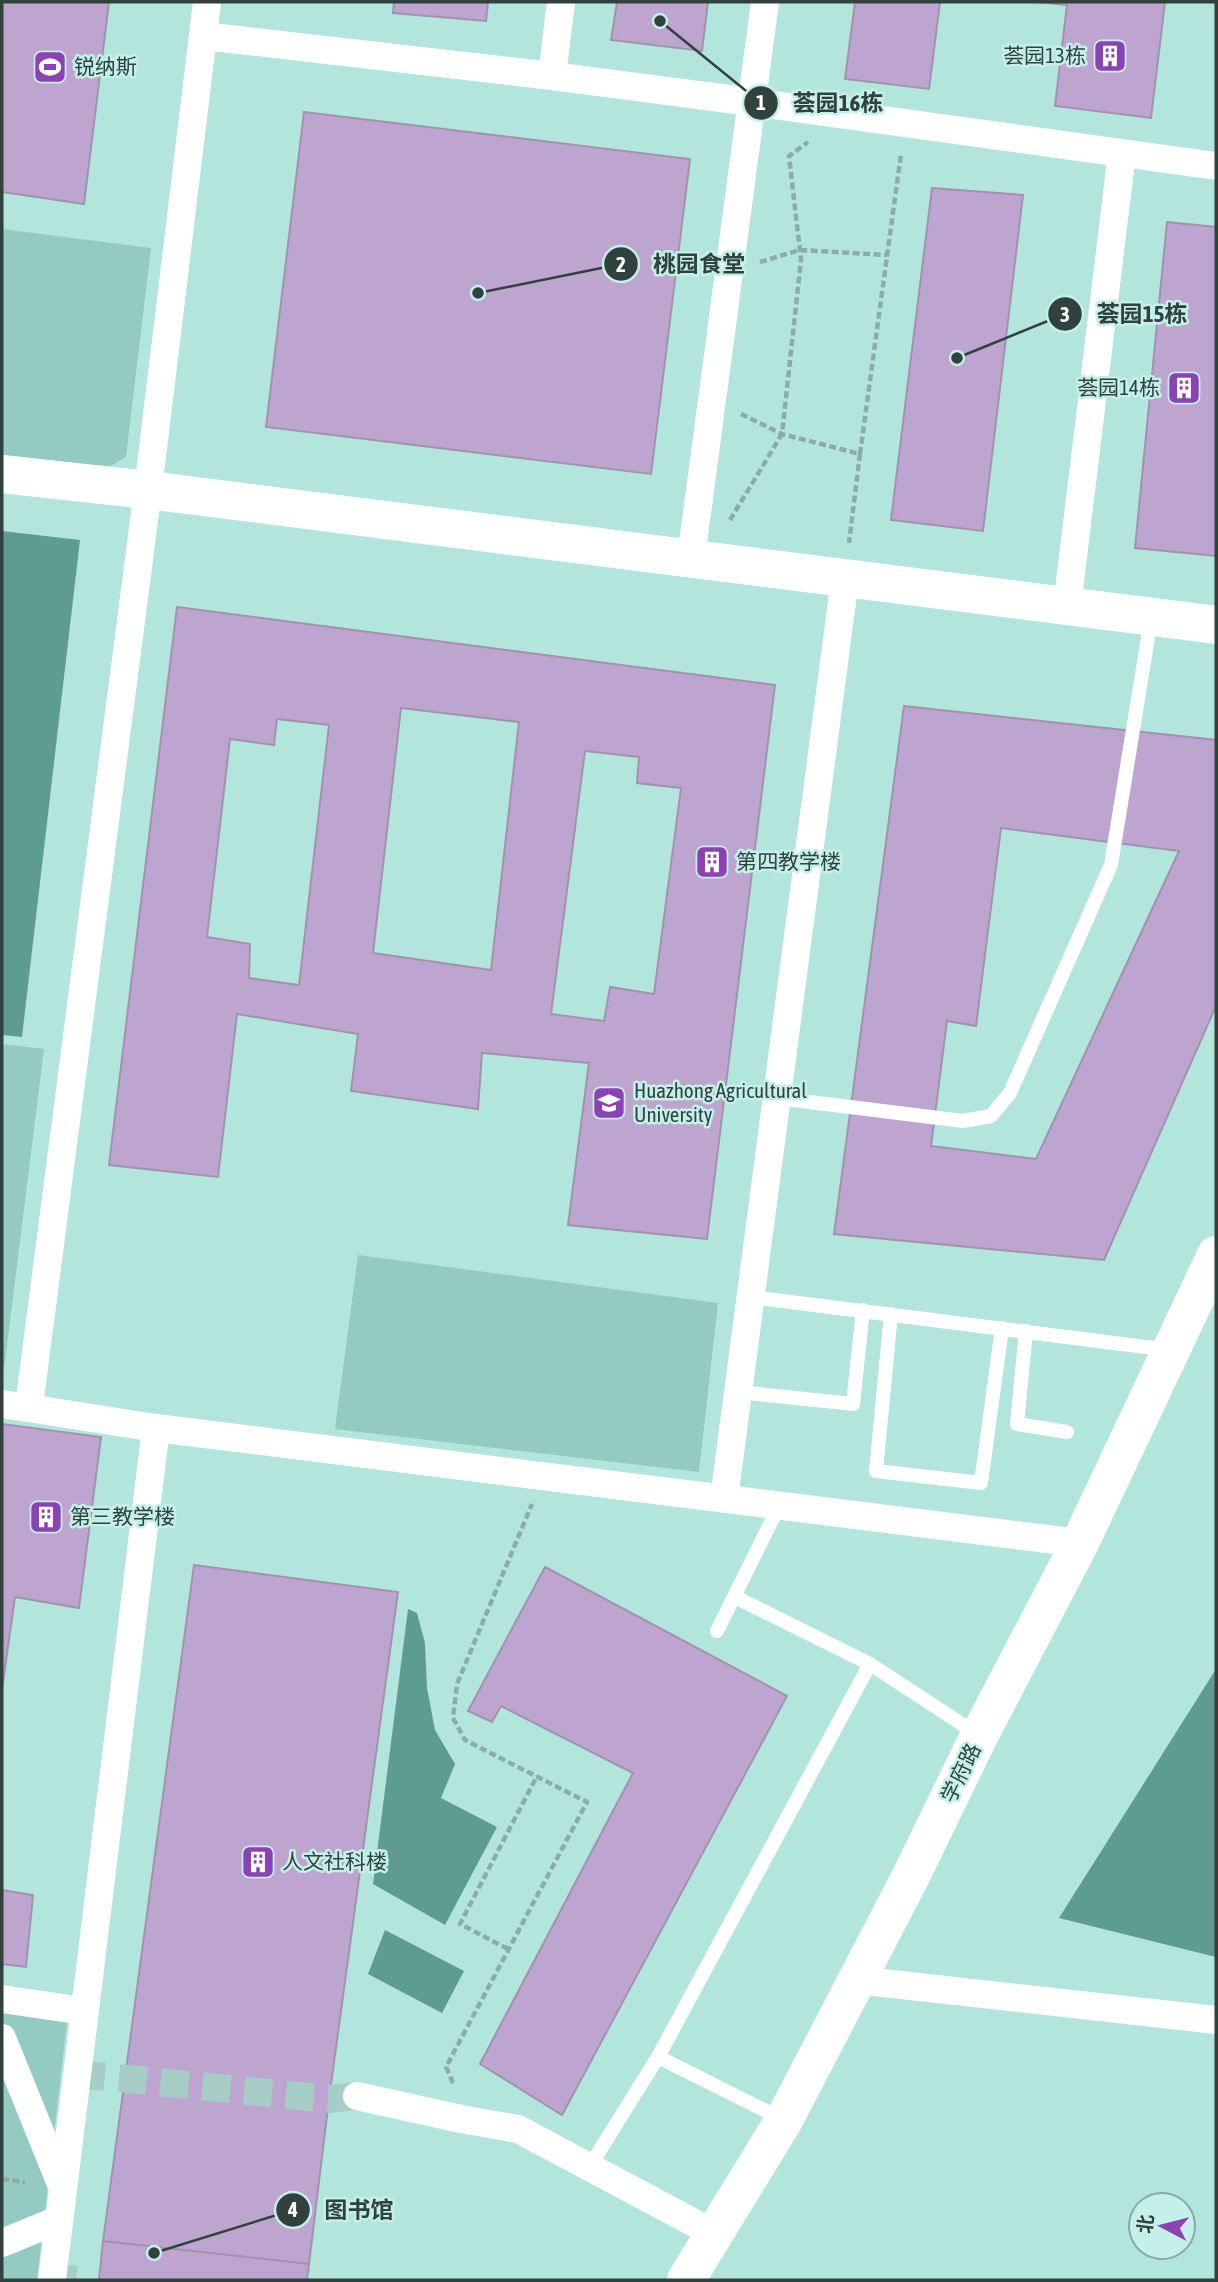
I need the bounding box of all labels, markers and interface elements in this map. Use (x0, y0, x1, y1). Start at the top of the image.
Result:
building icon: 荟园13栋 (1091, 37, 1129, 75)
place label: 荟园13栋 (1003, 43, 1086, 67)
sports icon: 锐纳斯 (31, 48, 69, 86)
place label: 锐纳斯 (74, 54, 137, 78)
callout: 荟园16栋 (744, 81, 897, 125)
text: 1 (756, 90, 766, 114)
text: 荟园16栋 (793, 90, 883, 116)
callout: 桃园食堂 (604, 242, 759, 286)
text: 桃园食堂 (653, 251, 745, 277)
text: 2 (616, 252, 626, 276)
callout: 荟园15栋 (1047, 292, 1201, 336)
text: 荟园15栋 (1097, 301, 1187, 327)
text: 3 (1060, 302, 1070, 326)
building icon: 荟园14栋 (1165, 369, 1203, 407)
place label: 荟园14栋 (1077, 375, 1160, 399)
building icon: 第四教学楼 (693, 843, 731, 881)
place label: 第四教学楼 (736, 849, 841, 873)
place label: Huazhong Agricultural University (634, 1078, 807, 1126)
school or university icon: Huazhong Agricultural University (590, 1084, 628, 1122)
building icon: 第三教学楼 (27, 1498, 65, 1536)
place label: 第三教学楼 (70, 1504, 175, 1528)
street label: 学府路 (936, 1739, 985, 1806)
building icon: 人文社科楼 (239, 1843, 277, 1881)
place label: 人文社科楼 (282, 1849, 387, 1873)
callout: 图书馆 (275, 2188, 407, 2232)
north arrow (1127, 2191, 1197, 2261)
text: 4 (287, 2197, 298, 2221)
text: 图书馆 (325, 2197, 394, 2223)
text: 北 (1133, 2213, 1157, 2235)

